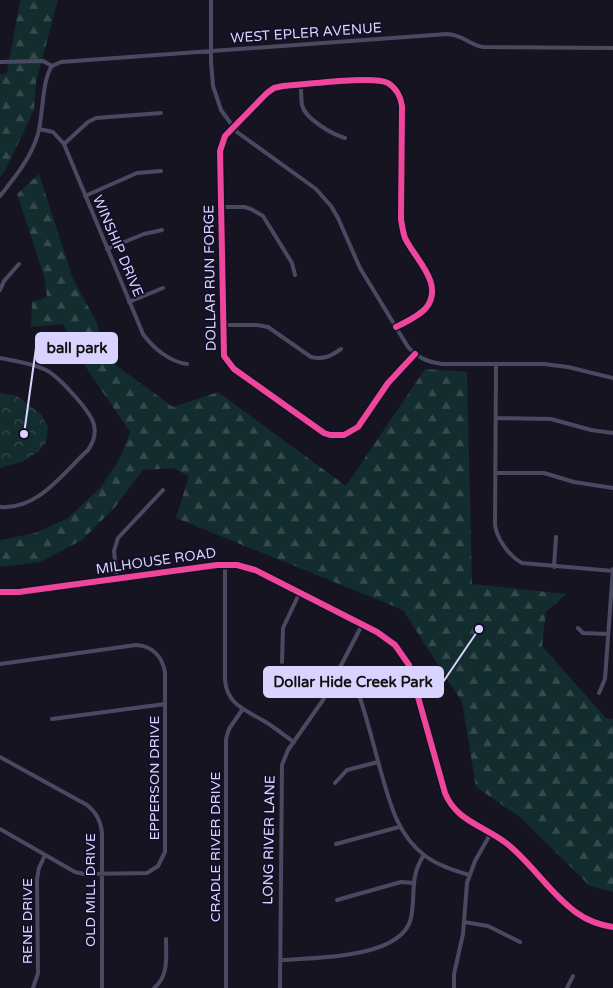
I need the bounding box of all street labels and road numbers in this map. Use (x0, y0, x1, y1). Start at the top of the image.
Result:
street label: WEST EPLER AVENUE (230, 19, 382, 47)
street label: WINSHIP DRIVE (89, 193, 147, 299)
street label: DOLLAR RUN FORGE (200, 205, 220, 351)
street label: MILHOUSE ROAD (95, 544, 217, 578)
street label: EPPERSON DRIVE (146, 716, 163, 840)
street label: CRADLE RIVER DRIVE (207, 772, 224, 922)
street label: LONG RIVER LANE (259, 775, 279, 905)
street label: OLD MILL DRIVE (82, 833, 99, 947)
street label: RENE DRIVE (19, 878, 36, 964)

